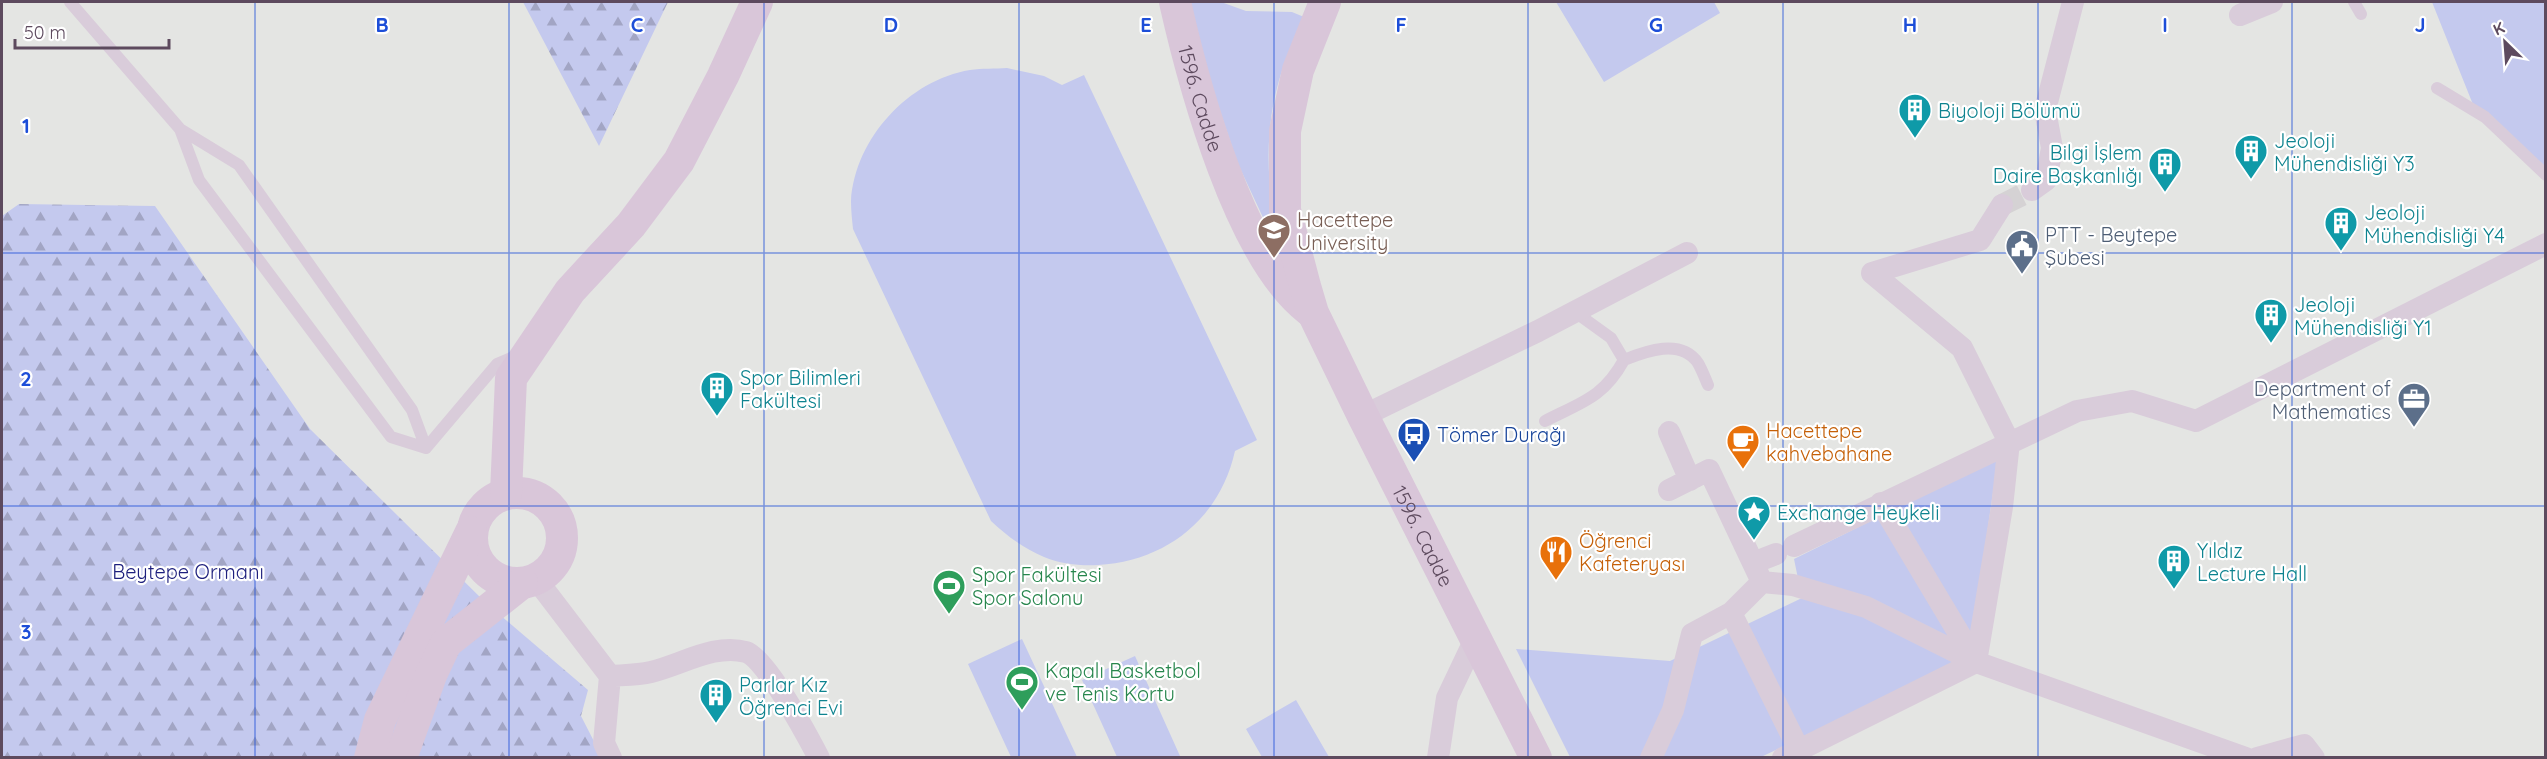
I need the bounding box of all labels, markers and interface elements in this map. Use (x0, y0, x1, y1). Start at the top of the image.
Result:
scale bar (15, 12, 170, 50)
text: B (375, 12, 389, 37)
text: C (631, 12, 644, 37)
text: D (884, 12, 898, 37)
text: E (1140, 12, 1152, 37)
text: F (1395, 12, 1407, 37)
text: G (1649, 12, 1663, 37)
text: H (1903, 12, 1917, 37)
text: I (2162, 12, 2168, 37)
text: J (2414, 12, 2426, 37)
north arrow (2475, 12, 2535, 72)
text: K (2490, 17, 2508, 40)
text: 50 m (24, 21, 66, 44)
street label: 1596. Cadde (1173, 42, 1229, 155)
building icon: Biyoloji Bölümü (1897, 92, 1933, 139)
place label: Biyoloji Bölümü (1938, 98, 2081, 123)
text: 1 (22, 113, 30, 138)
place label: Jeoloji Mühendisliği Y3 (2274, 128, 2415, 176)
building icon: Jeoloji Mühendisliği Y3 (2233, 133, 2269, 180)
place label: Bilgi İşlem Daire Başkanlığı (1993, 140, 2142, 188)
building icon: Bilgi İşlem Daire Başkanlığı (2147, 146, 2183, 193)
place label: Jeoloji Mühendisliği Y4 (2364, 200, 2505, 248)
building icon: Jeoloji Mühendisliği Y4 (2323, 205, 2359, 252)
place label: Hacettepe University (1297, 207, 1393, 255)
school or university icon: Hacettepe University (1256, 212, 1292, 259)
place label: PTT - Beytepe Şubesi (2045, 222, 2177, 270)
public building icon: PTT - Beytepe Şubesi (2004, 228, 2040, 275)
place label: Jeoloji Mühendisliği Y1 (2294, 292, 2432, 340)
building icon: Jeoloji Mühendisliği Y1 (2253, 297, 2289, 344)
place label: Spor Bilimleri Fakültesi (740, 365, 861, 413)
text: 2 (20, 366, 32, 391)
building icon: Spor Bilimleri Fakültesi (699, 370, 735, 417)
place label: Department of Mathematics (2254, 376, 2391, 424)
office icon: Department of Mathematics (2396, 381, 2432, 428)
bus stop icon: Tömer Durağı (1396, 416, 1432, 463)
place label: Hacettepe kahvebahane (1766, 418, 1892, 466)
place label: Tömer Durağı (1437, 422, 1566, 447)
cafe icon: Hacettepe kahvebahane (1725, 423, 1761, 470)
street label: 1596. Cadde (1388, 481, 1460, 591)
place icon: Exchange Heykeli (1736, 494, 1772, 541)
place label: Exchange Heykeli (1777, 500, 1939, 525)
place label: Öğrenci Kafeteryası (1579, 528, 1685, 576)
restaurant icon: Öğrenci Kafeteryası (1538, 534, 1574, 581)
place label: Yıldız Lecture Hall (2197, 538, 2307, 586)
building icon: Yıldız Lecture Hall (2156, 543, 2192, 590)
park label: Beytepe Ormanı (112, 559, 264, 584)
place label: Spor Fakültesi Spor Salonu (972, 562, 1102, 610)
sports icon: Spor Fakültesi Spor Salonu (931, 568, 967, 615)
text: 3 (21, 619, 31, 644)
place label: Kapalı Basketbol ve Tenis Kortu (1045, 658, 1201, 706)
sports icon: Kapalı Basketbol ve Tenis Kortu (1004, 664, 1040, 711)
place label: Parlar Kız Öğrenci Evi (739, 672, 843, 720)
building icon: Parlar Kız Öğrenci Evi (698, 677, 734, 724)

